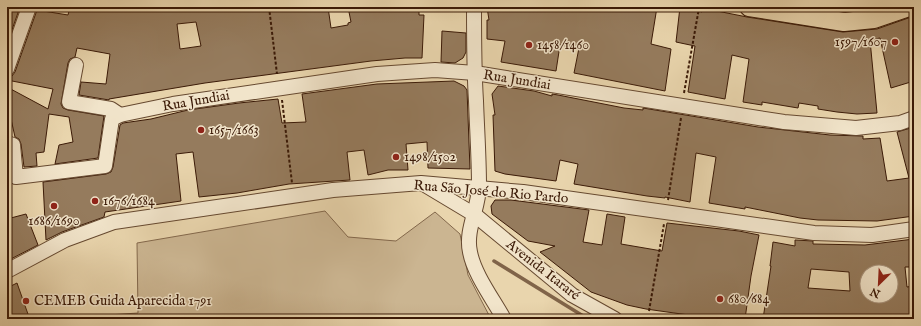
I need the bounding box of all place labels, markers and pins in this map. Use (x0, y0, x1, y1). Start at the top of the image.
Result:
place label: 1597/1607 (835, 33, 887, 51)
place label: 1458/1460 (537, 36, 589, 54)
marker: 1597/1607 (890, 37, 900, 47)
marker: 1458/1460 (524, 40, 534, 50)
place label: 1657/1663 (209, 121, 259, 139)
marker: 1657/1663 (196, 125, 206, 135)
place label: 1498/1502 (404, 148, 457, 166)
marker: 1498/1502 (391, 152, 401, 162)
place label: 1676/1684 (103, 192, 155, 210)
marker: 1676/1684 (90, 196, 100, 206)
marker: 1686/1690 (49, 201, 59, 211)
place label: 1686/1690 (28, 212, 80, 230)
place label: 680/684 (728, 290, 769, 308)
place label: CEMEB Guida Aparecida 1791 (34, 292, 212, 310)
marker: 680/684 (715, 294, 725, 304)
marker: CEMEB Guida Aparecida 1791 (21, 296, 31, 306)

